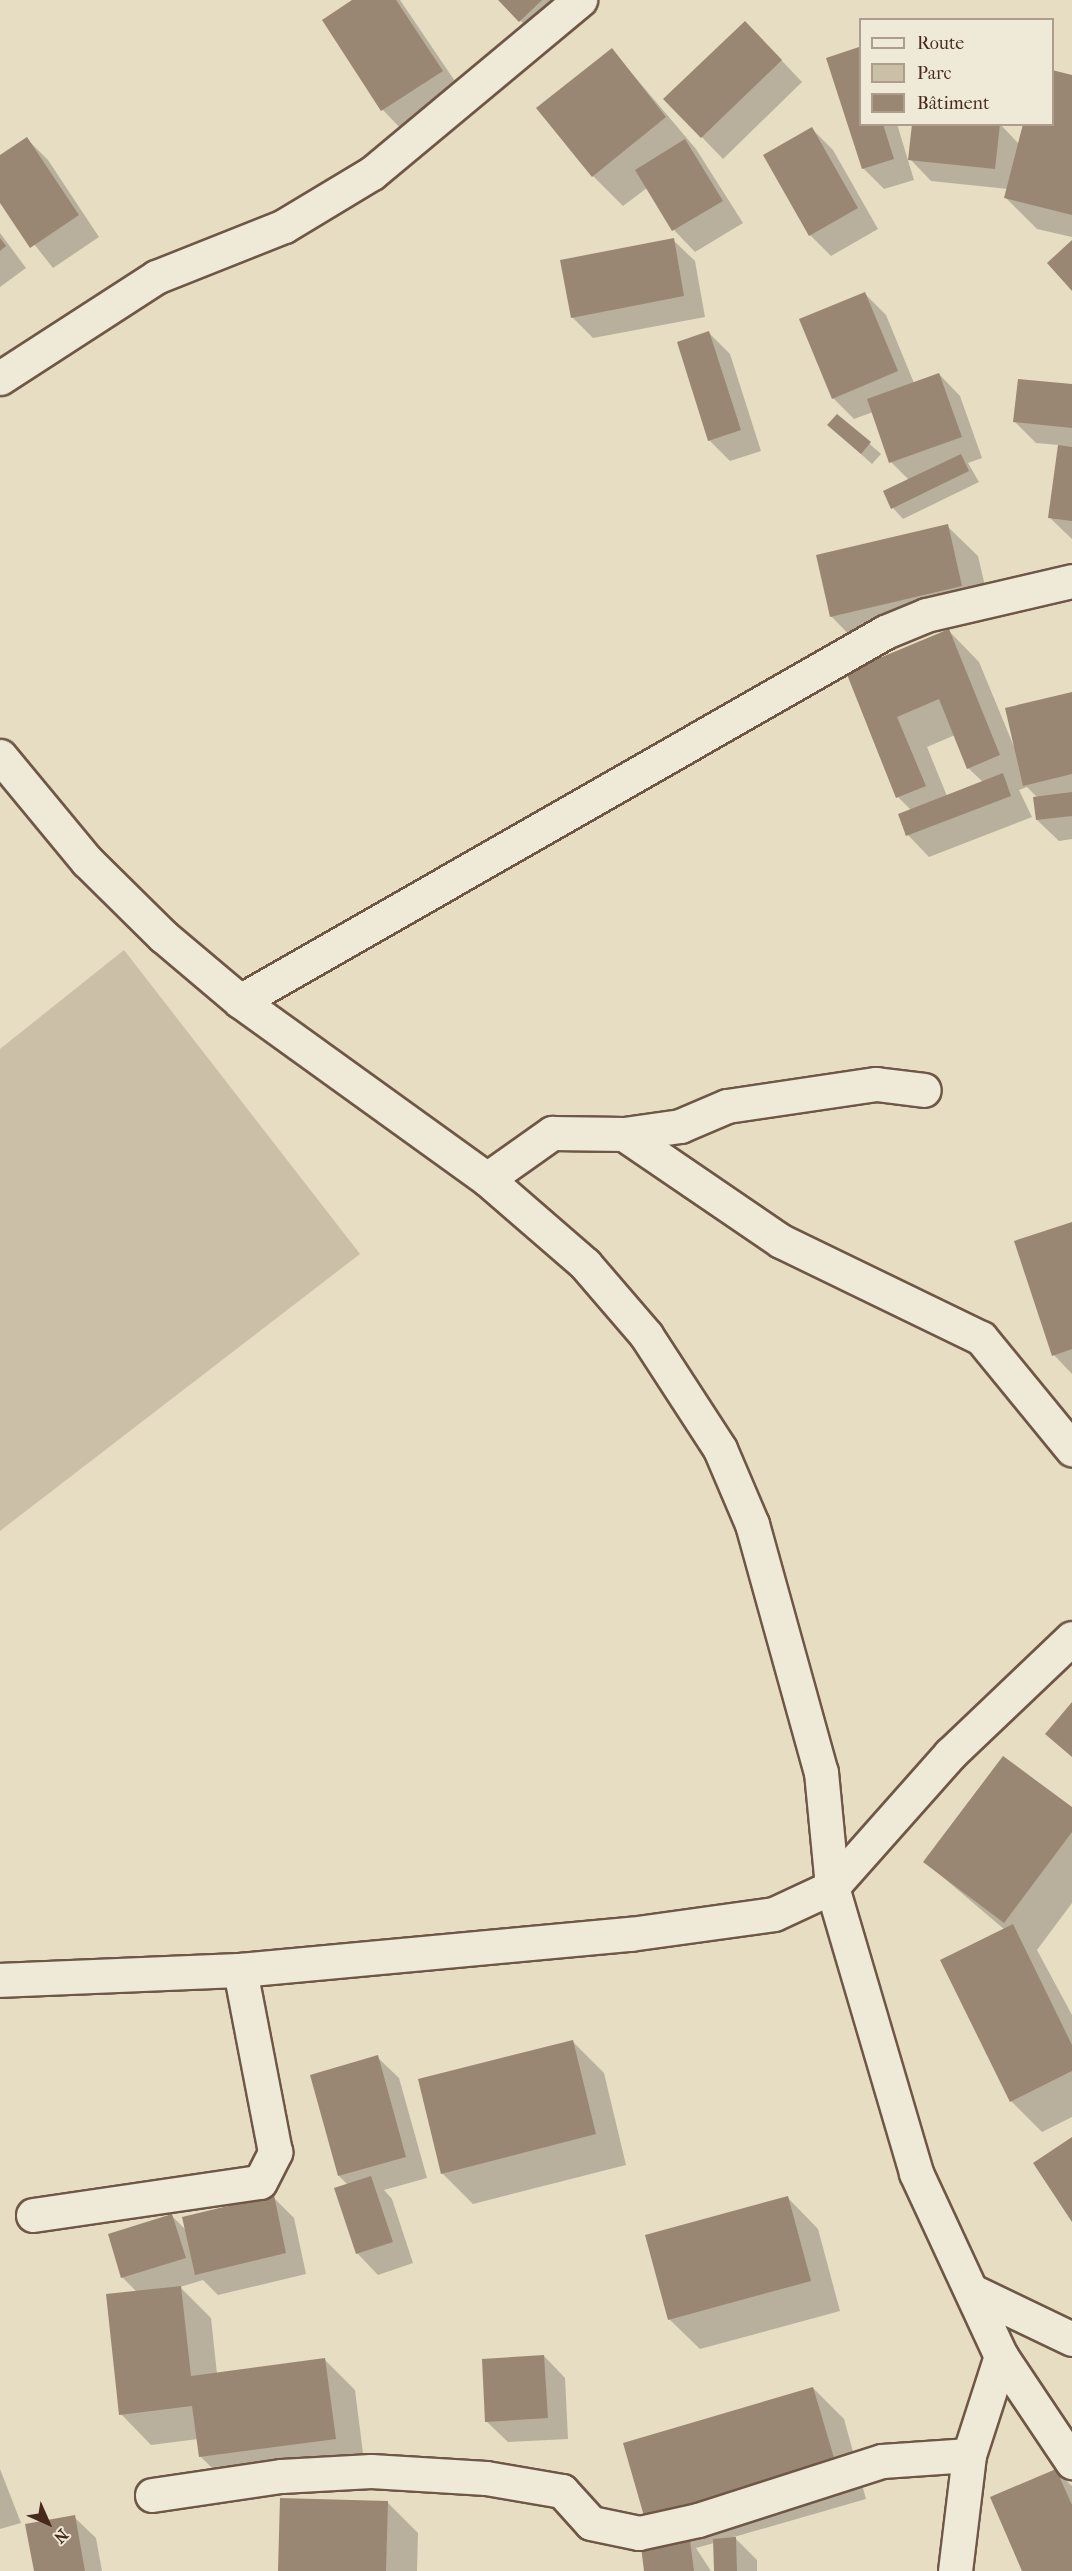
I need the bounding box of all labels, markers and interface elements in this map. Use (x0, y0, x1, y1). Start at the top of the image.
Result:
legend (859, 18, 1054, 126)
text: Route (917, 33, 964, 54)
text: Parc (917, 63, 952, 84)
text: Bâtiment (917, 93, 989, 114)
north arrow (18, 2493, 78, 2553)
text: N (50, 2525, 72, 2547)

